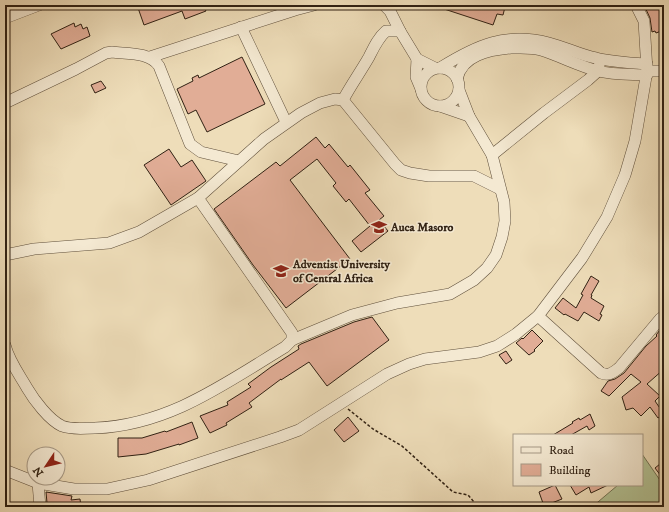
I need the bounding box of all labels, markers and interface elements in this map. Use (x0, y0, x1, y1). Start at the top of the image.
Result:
school or university icon: Auca Masoro (370, 218, 388, 236)
place label: Auca Masoro (390, 220, 454, 235)
place label: Adventist University of Central Africa (292, 257, 390, 286)
school or university icon: Adventist University of Central Africa (272, 262, 290, 280)
legend (513, 434, 643, 486)
text: Road (549, 443, 574, 458)
north arrow (26, 446, 66, 486)
text: N (30, 463, 47, 479)
text: Building (549, 463, 590, 478)

